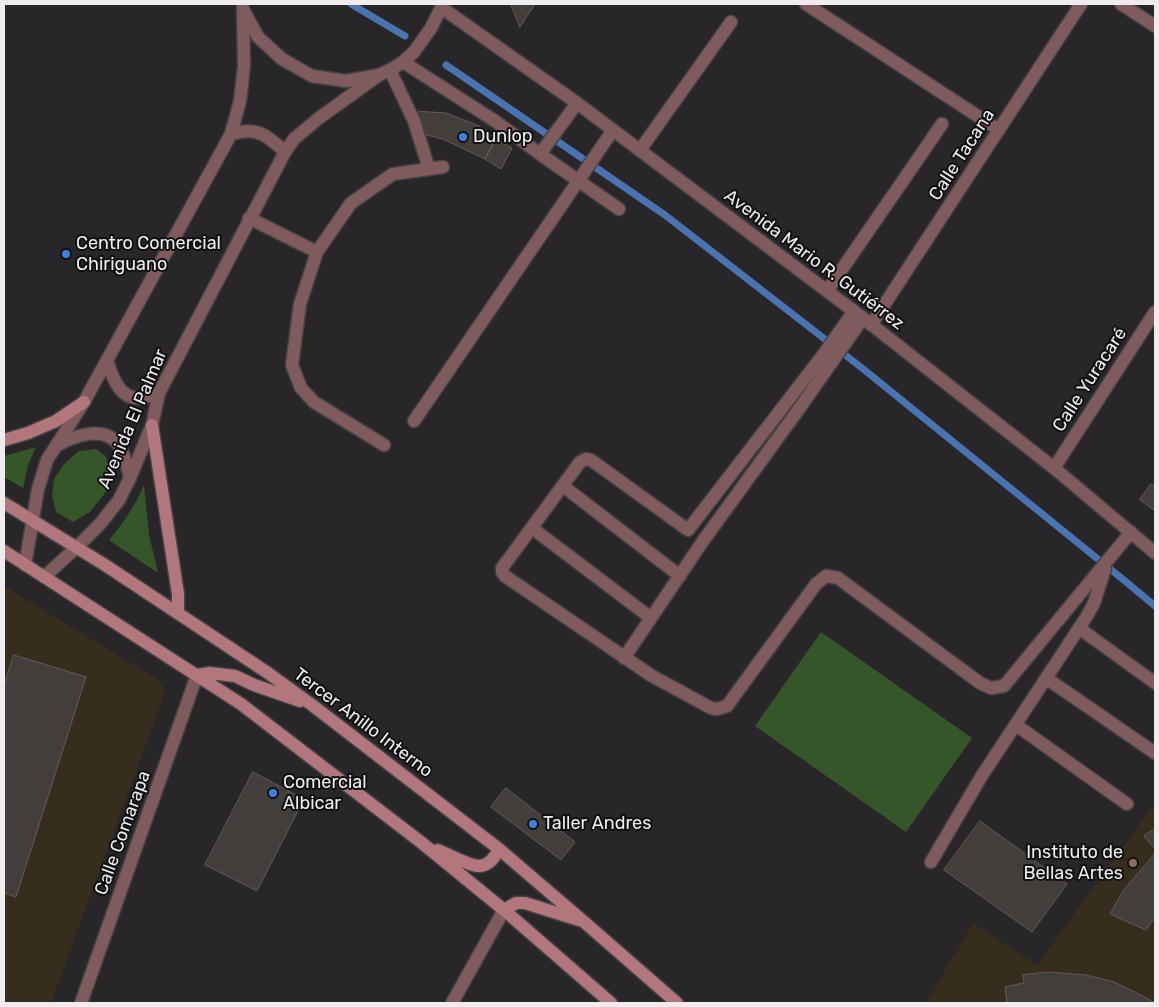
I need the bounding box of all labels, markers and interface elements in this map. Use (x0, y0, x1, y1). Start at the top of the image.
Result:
street label: Calle Tacana (924, 105, 1000, 205)
place label: Dunlop (473, 126, 533, 148)
marker: Dunlop (457, 131, 469, 143)
street label: Avenida Mario R. Gutiérrez (720, 185, 908, 335)
place label: Centro Comercial Chiriguano (76, 233, 221, 276)
marker: Centro Comercial Chiriguano (60, 248, 72, 260)
street label: Calle Yuracaré (1048, 324, 1132, 436)
street label: Avenida El Palmar (94, 346, 172, 492)
street label: Tercer Anillo Interno (289, 664, 437, 782)
street label: Calle Comarapa (90, 768, 156, 898)
place label: Comercial Albicar (283, 772, 367, 814)
marker: Comercial Albicar (267, 787, 279, 799)
place label: Taller Andres (543, 813, 651, 835)
marker: Taller Andres (527, 818, 539, 830)
place label: Instituto de Bellas Artes (1023, 842, 1123, 884)
marker: Instituto de Bellas Artes (1127, 857, 1139, 869)

